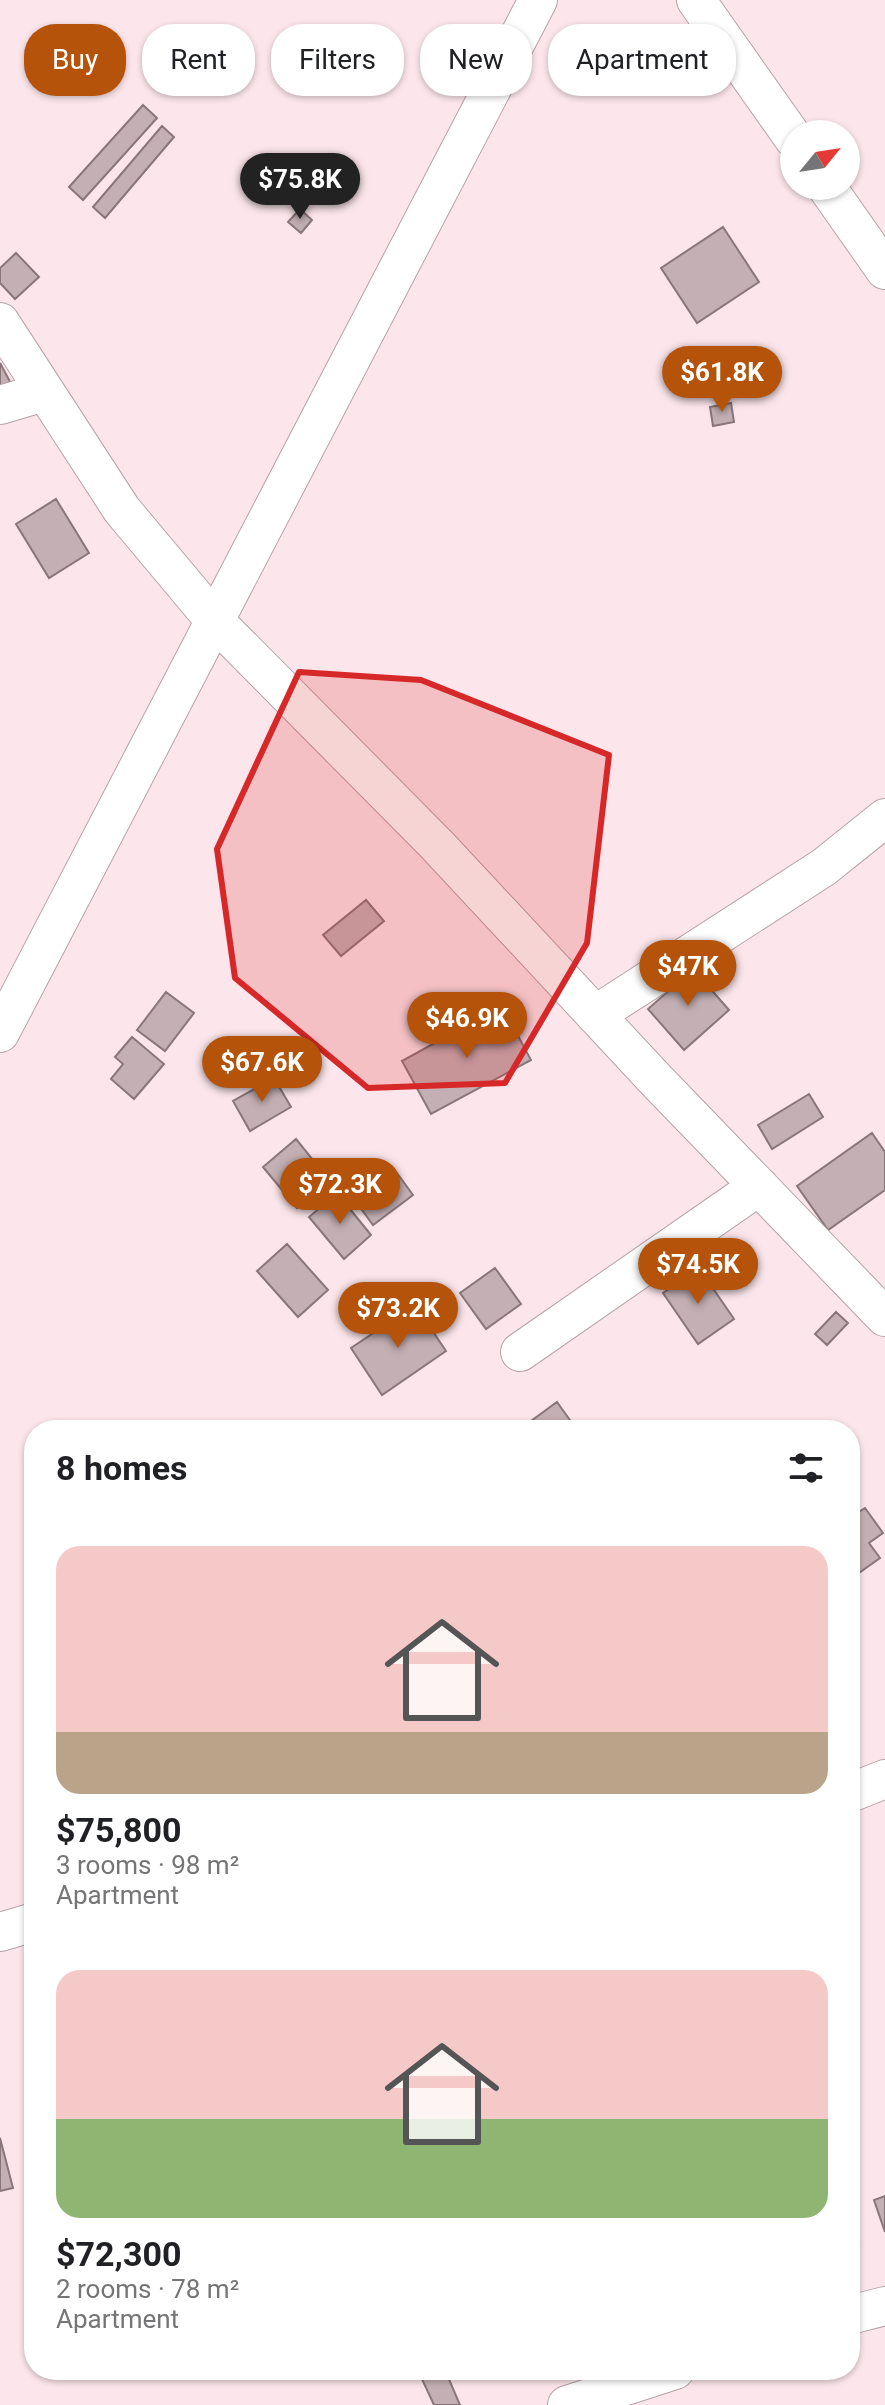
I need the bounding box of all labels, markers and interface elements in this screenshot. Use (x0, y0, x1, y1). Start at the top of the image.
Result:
chip: Buy (24, 24, 126, 96)
chip: Rent (142, 24, 255, 96)
chip: Filters (271, 24, 404, 96)
chip: New (420, 24, 532, 96)
chip: Apartment (548, 24, 736, 96)
north arrow (780, 120, 860, 200)
map controls (780, 120, 860, 200)
pin: $75.8K (235, 153, 365, 221)
text: $75.8K (258, 164, 342, 194)
pin: $61.8K (657, 346, 787, 414)
text: $61.8K (680, 357, 764, 387)
pin: $47K (641, 940, 735, 1008)
text: $47K (657, 951, 719, 981)
pin: $46.9K (402, 992, 532, 1060)
text: $46.9K (425, 1003, 509, 1033)
pin: $67.6K (197, 1036, 327, 1104)
text: $67.6K (220, 1047, 304, 1077)
pin: $72.3K (275, 1158, 405, 1226)
text: $72.3K (298, 1169, 382, 1199)
pin: $74.5K (633, 1238, 763, 1306)
text: $74.5K (656, 1249, 740, 1279)
pin: $73.2K (333, 1282, 463, 1350)
text: $73.2K (356, 1293, 440, 1323)
icon: filters (784, 1446, 828, 1490)
text: 8 homes (56, 1448, 187, 1488)
icon: home (370, 1598, 514, 1742)
text: $75,800 (56, 1810, 181, 1850)
text: 3 rooms · 98 m² (56, 1850, 239, 1880)
text: Apartment (56, 1880, 179, 1910)
icon: home (370, 2022, 514, 2166)
text: $72,300 (56, 2234, 181, 2274)
text: 2 rooms · 78 m² (56, 2274, 239, 2304)
text: Apartment (56, 2304, 179, 2334)

